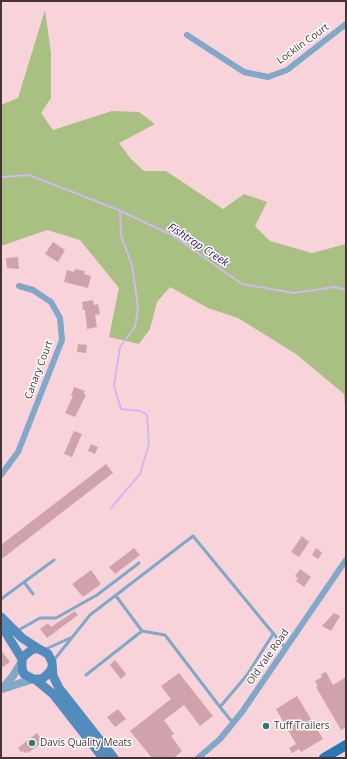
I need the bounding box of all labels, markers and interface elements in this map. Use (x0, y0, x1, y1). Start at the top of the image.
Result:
street label: Locklin Court (275, 21, 331, 67)
water label: Fishtrap Creek (165, 220, 231, 270)
street label: Canary Court (22, 339, 56, 401)
street label: Old Yale Road (245, 627, 291, 687)
place label: Tuff Trailers (274, 720, 330, 732)
marker: Tuff Trailers (261, 721, 271, 731)
place label: Davis Quality Meats (40, 737, 132, 749)
marker: Davis Quality Meats (27, 738, 37, 748)

